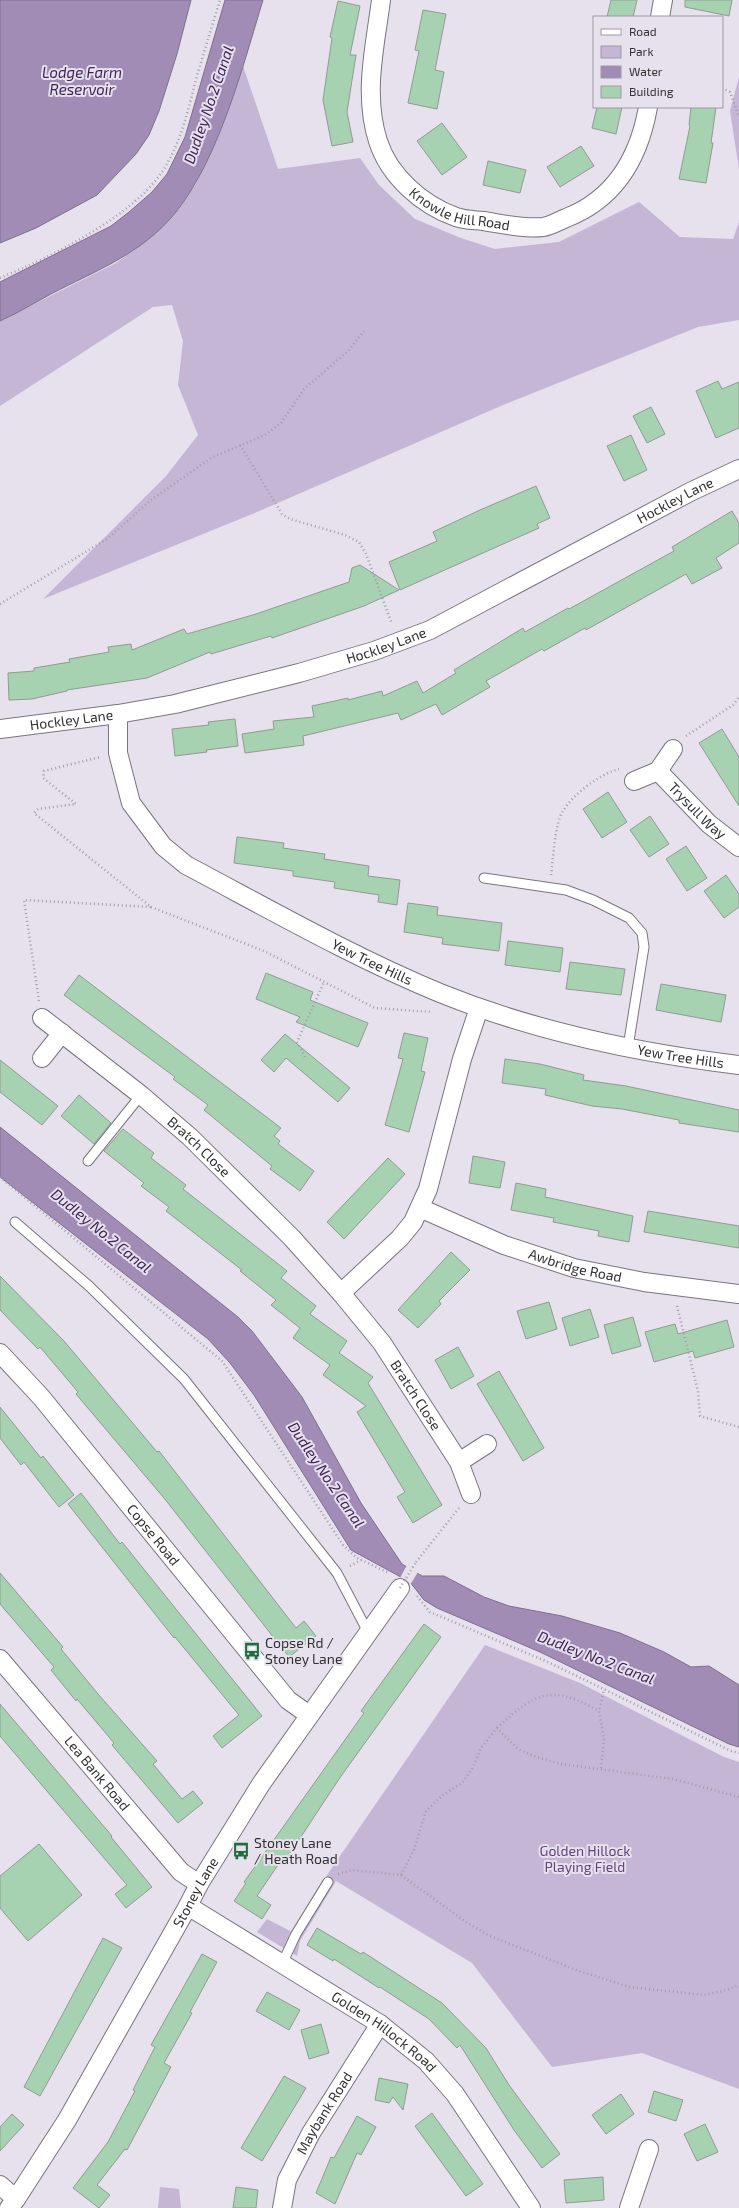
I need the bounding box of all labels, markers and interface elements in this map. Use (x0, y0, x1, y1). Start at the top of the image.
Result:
legend (593, 16, 723, 108)
text: Road (629, 24, 657, 38)
water label: Dudley No.2 Canal (179, 43, 238, 166)
text: Park (629, 44, 654, 58)
water label: Lodge Farm Reservoir (42, 63, 122, 98)
text: Water (629, 64, 663, 78)
text: Building (629, 84, 674, 98)
street label: Knowle Hill Road (406, 183, 511, 233)
street label: Hockley Lane (634, 473, 716, 527)
street label: Hockley Lane (344, 623, 428, 667)
street label: Hockley Lane (29, 706, 114, 733)
street label: Trysull Way (665, 778, 730, 843)
street label: Yew Tree Hills (329, 935, 415, 988)
street label: Yew Tree Hills (636, 1041, 725, 1071)
street label: Bratch Close (164, 1113, 234, 1180)
water label: Dudley No.2 Canal (47, 1184, 155, 1277)
street label: Awbridge Road (526, 1245, 623, 1285)
street label: Bratch Close (387, 1357, 445, 1433)
water label: Dudley No.2 Canal (284, 1418, 369, 1531)
street label: Copse Road (124, 1500, 184, 1569)
water label: Dudley No.2 Canal (535, 1627, 657, 1689)
place label: Copse Rd / Stoney Lane (265, 1634, 342, 1667)
bus stop icon: Copse Rd / Stoney Lane (242, 1641, 262, 1661)
street label: Lea Bank Road (61, 1732, 134, 1814)
place label: Stoney Lane / Heath Road (254, 1834, 338, 1867)
bus stop icon: Stoney Lane / Heath Road (231, 1841, 251, 1861)
park label: Golden Hillock Playing Field (540, 1842, 630, 1875)
street label: Stoney Lane (169, 1854, 222, 1930)
street label: Golden Hillock Road (329, 1987, 440, 2075)
street label: Maybank Road (293, 2069, 356, 2157)

